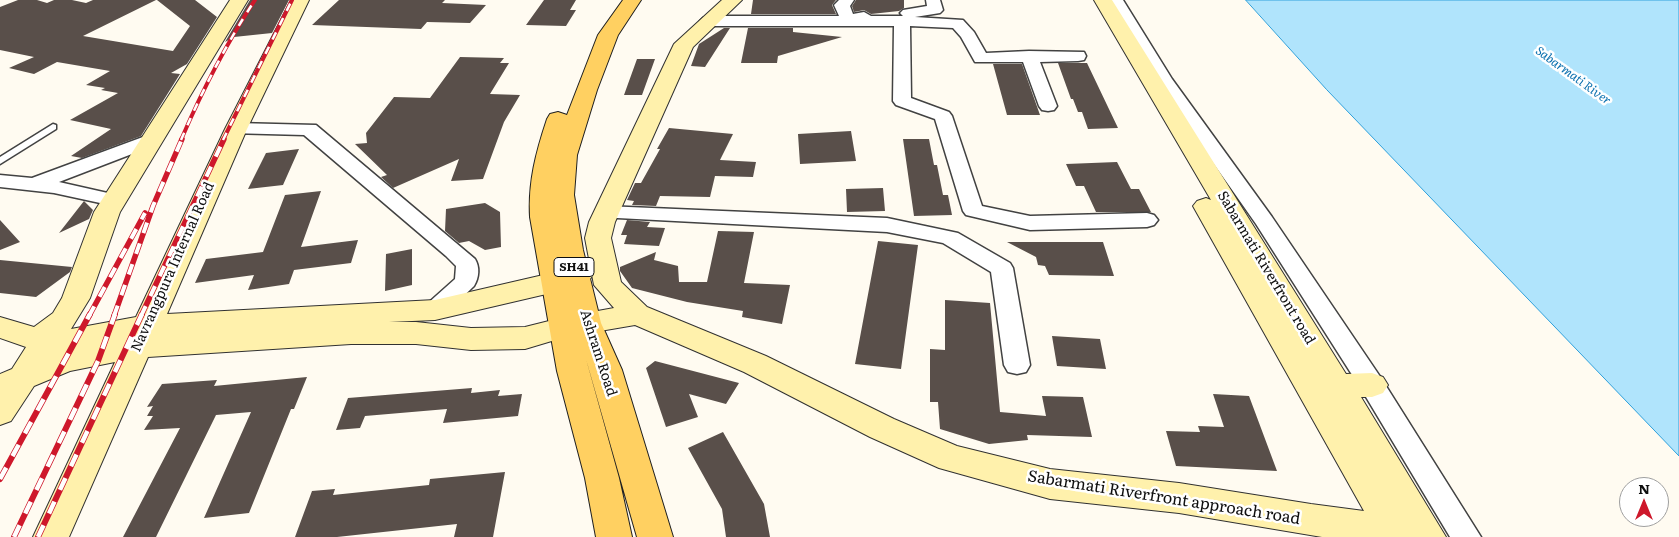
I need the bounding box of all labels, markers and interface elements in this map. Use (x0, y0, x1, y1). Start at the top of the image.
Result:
water label: Sabarmati River (1533, 44, 1613, 108)
street label: Navrangpura Internal Road (128, 180, 218, 354)
street label: Sabarmati Riverfront road (1214, 188, 1318, 348)
road number: SH41 (554, 258, 594, 276)
street label: Ashram Road (576, 308, 620, 398)
street label: Sabarmati Riverfront approach road (1026, 467, 1302, 529)
north arrow (1619, 477, 1669, 527)
text: N (1638, 478, 1650, 498)

